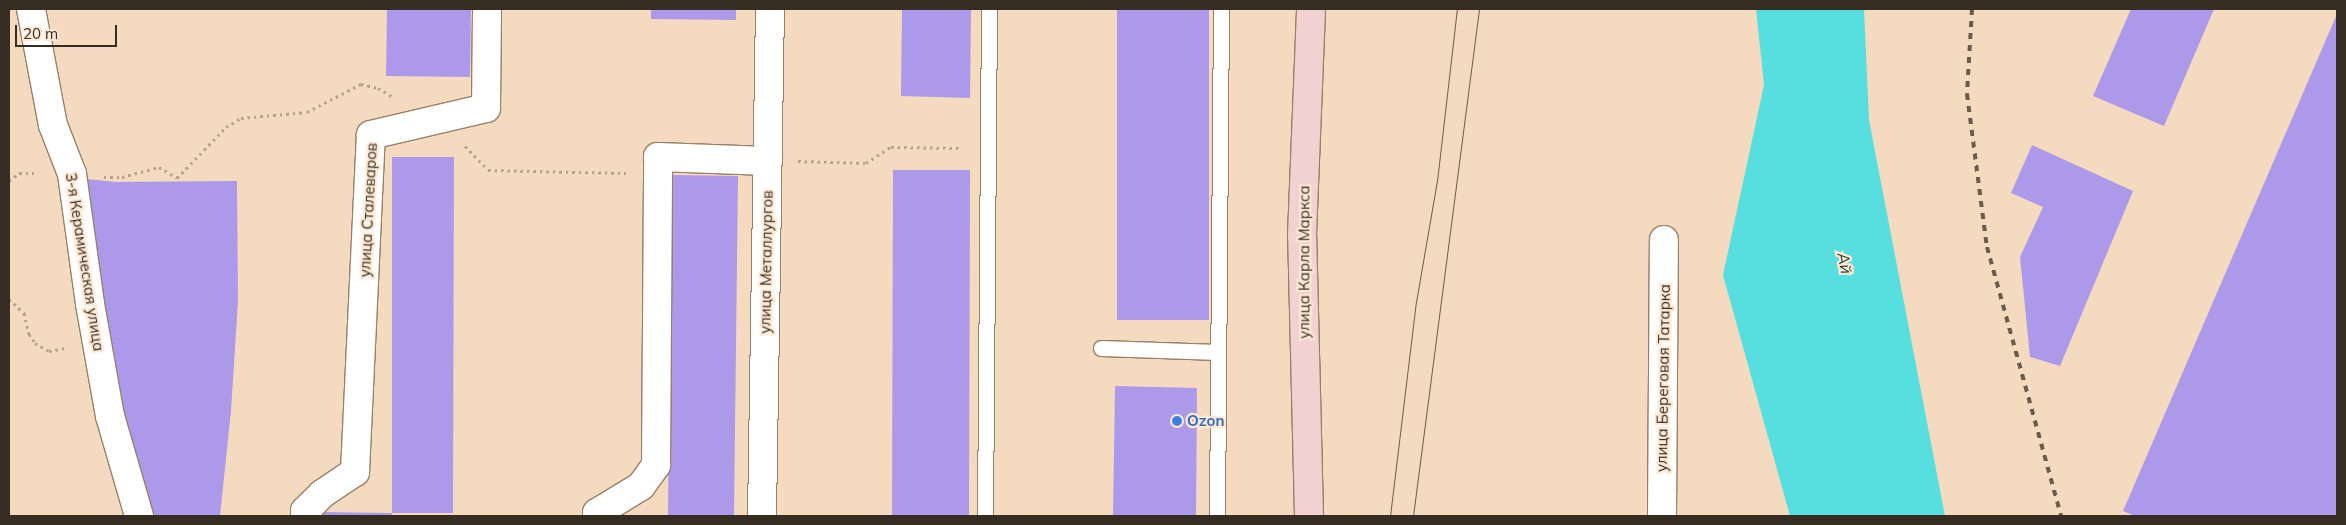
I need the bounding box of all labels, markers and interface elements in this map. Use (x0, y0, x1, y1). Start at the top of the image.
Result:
scale bar (18, 15, 120, 47)
text: 20 m (23, 24, 58, 43)
street label: улица Сталеваров (355, 142, 381, 278)
street label: 3-я Керамическая улица (62, 172, 108, 352)
street label: улица Карла Маркса (1295, 185, 1313, 339)
street label: улица Металлургов (756, 190, 776, 334)
water label: Ай (1834, 251, 1856, 275)
street label: улица Береговая Татарка (1652, 284, 1674, 472)
place label: Ozon (1187, 412, 1224, 430)
marker: Ozon (1171, 415, 1183, 427)

